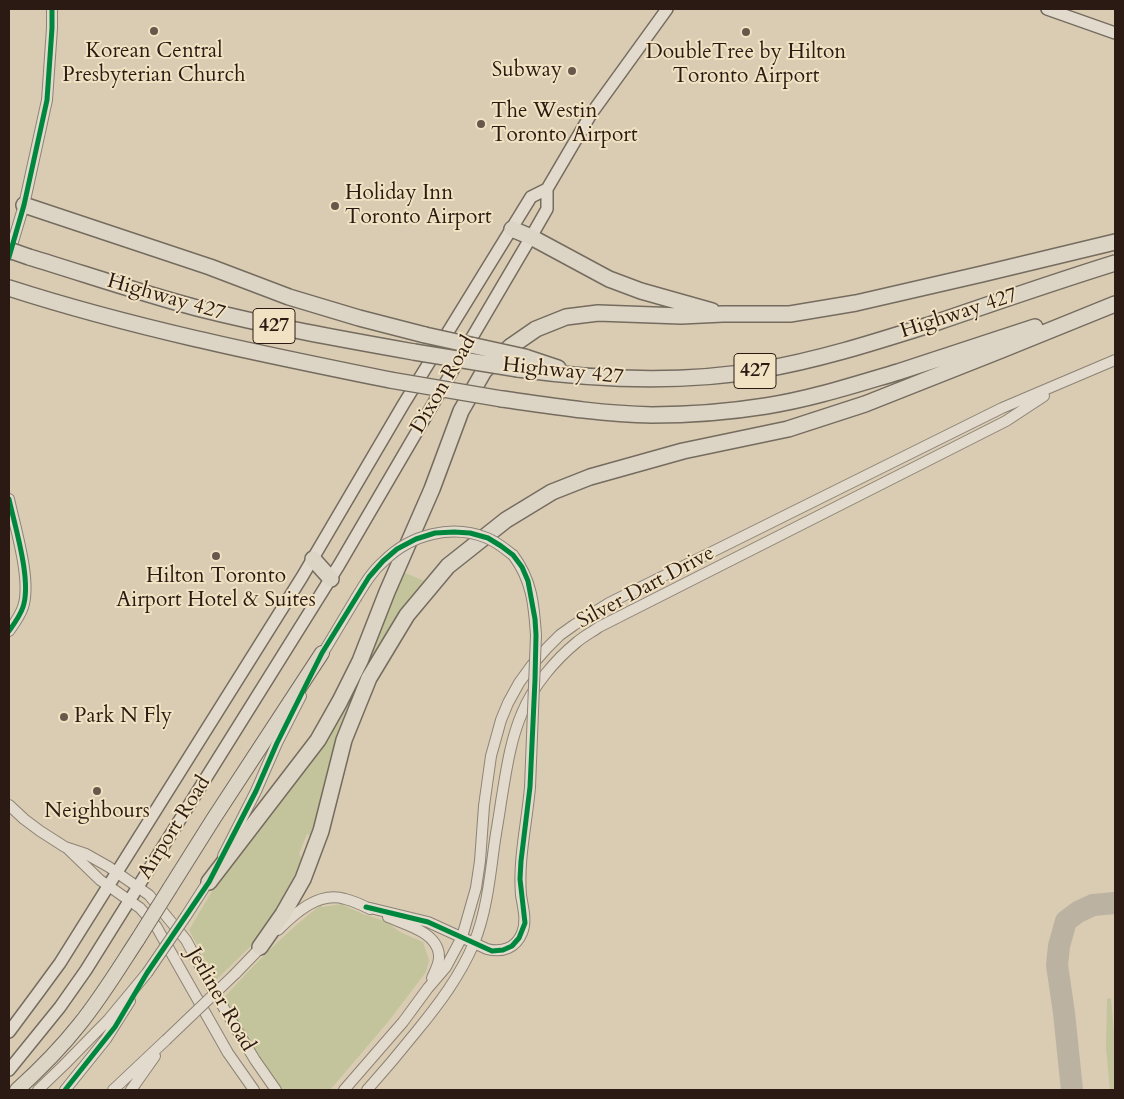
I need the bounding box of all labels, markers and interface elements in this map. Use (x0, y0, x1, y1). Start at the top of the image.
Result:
marker: Korean Central Presbyterian Church (148, 25, 160, 37)
marker: DoubleTree by Hilton Toronto Airport (740, 26, 752, 38)
place label: Korean Central Presbyterian Church (62, 39, 246, 89)
place label: DoubleTree by Hilton Toronto Airport (646, 40, 846, 90)
place label: Subway (492, 58, 562, 84)
marker: Subway (566, 65, 578, 77)
place label: The Westin Toronto Airport (491, 99, 638, 149)
marker: The Westin Toronto Airport (475, 118, 487, 130)
place label: Holiday Inn Toronto Airport (345, 181, 492, 231)
marker: Holiday Inn Toronto Airport (329, 200, 341, 212)
street label: Highway 427 (104, 269, 228, 327)
street label: Highway 427 (897, 283, 1021, 345)
road number: 427 (253, 308, 295, 344)
street label: Dixon Road (406, 332, 482, 438)
street label: Highway 427 (501, 353, 625, 391)
road number: 427 (734, 354, 776, 388)
street label: Silver Dart Drive (573, 541, 719, 635)
marker: Hilton Toronto Airport Hotel & Suites (210, 550, 222, 562)
place label: Hilton Toronto Airport Hotel & Suites (116, 564, 316, 614)
place label: Park N Fly (74, 704, 172, 730)
marker: Park N Fly (58, 711, 70, 723)
street label: Airport Road (133, 772, 217, 884)
marker: Neighbours (91, 785, 103, 797)
place label: Neighbours (44, 799, 150, 825)
street label: Jetliner Road (180, 944, 260, 1056)

